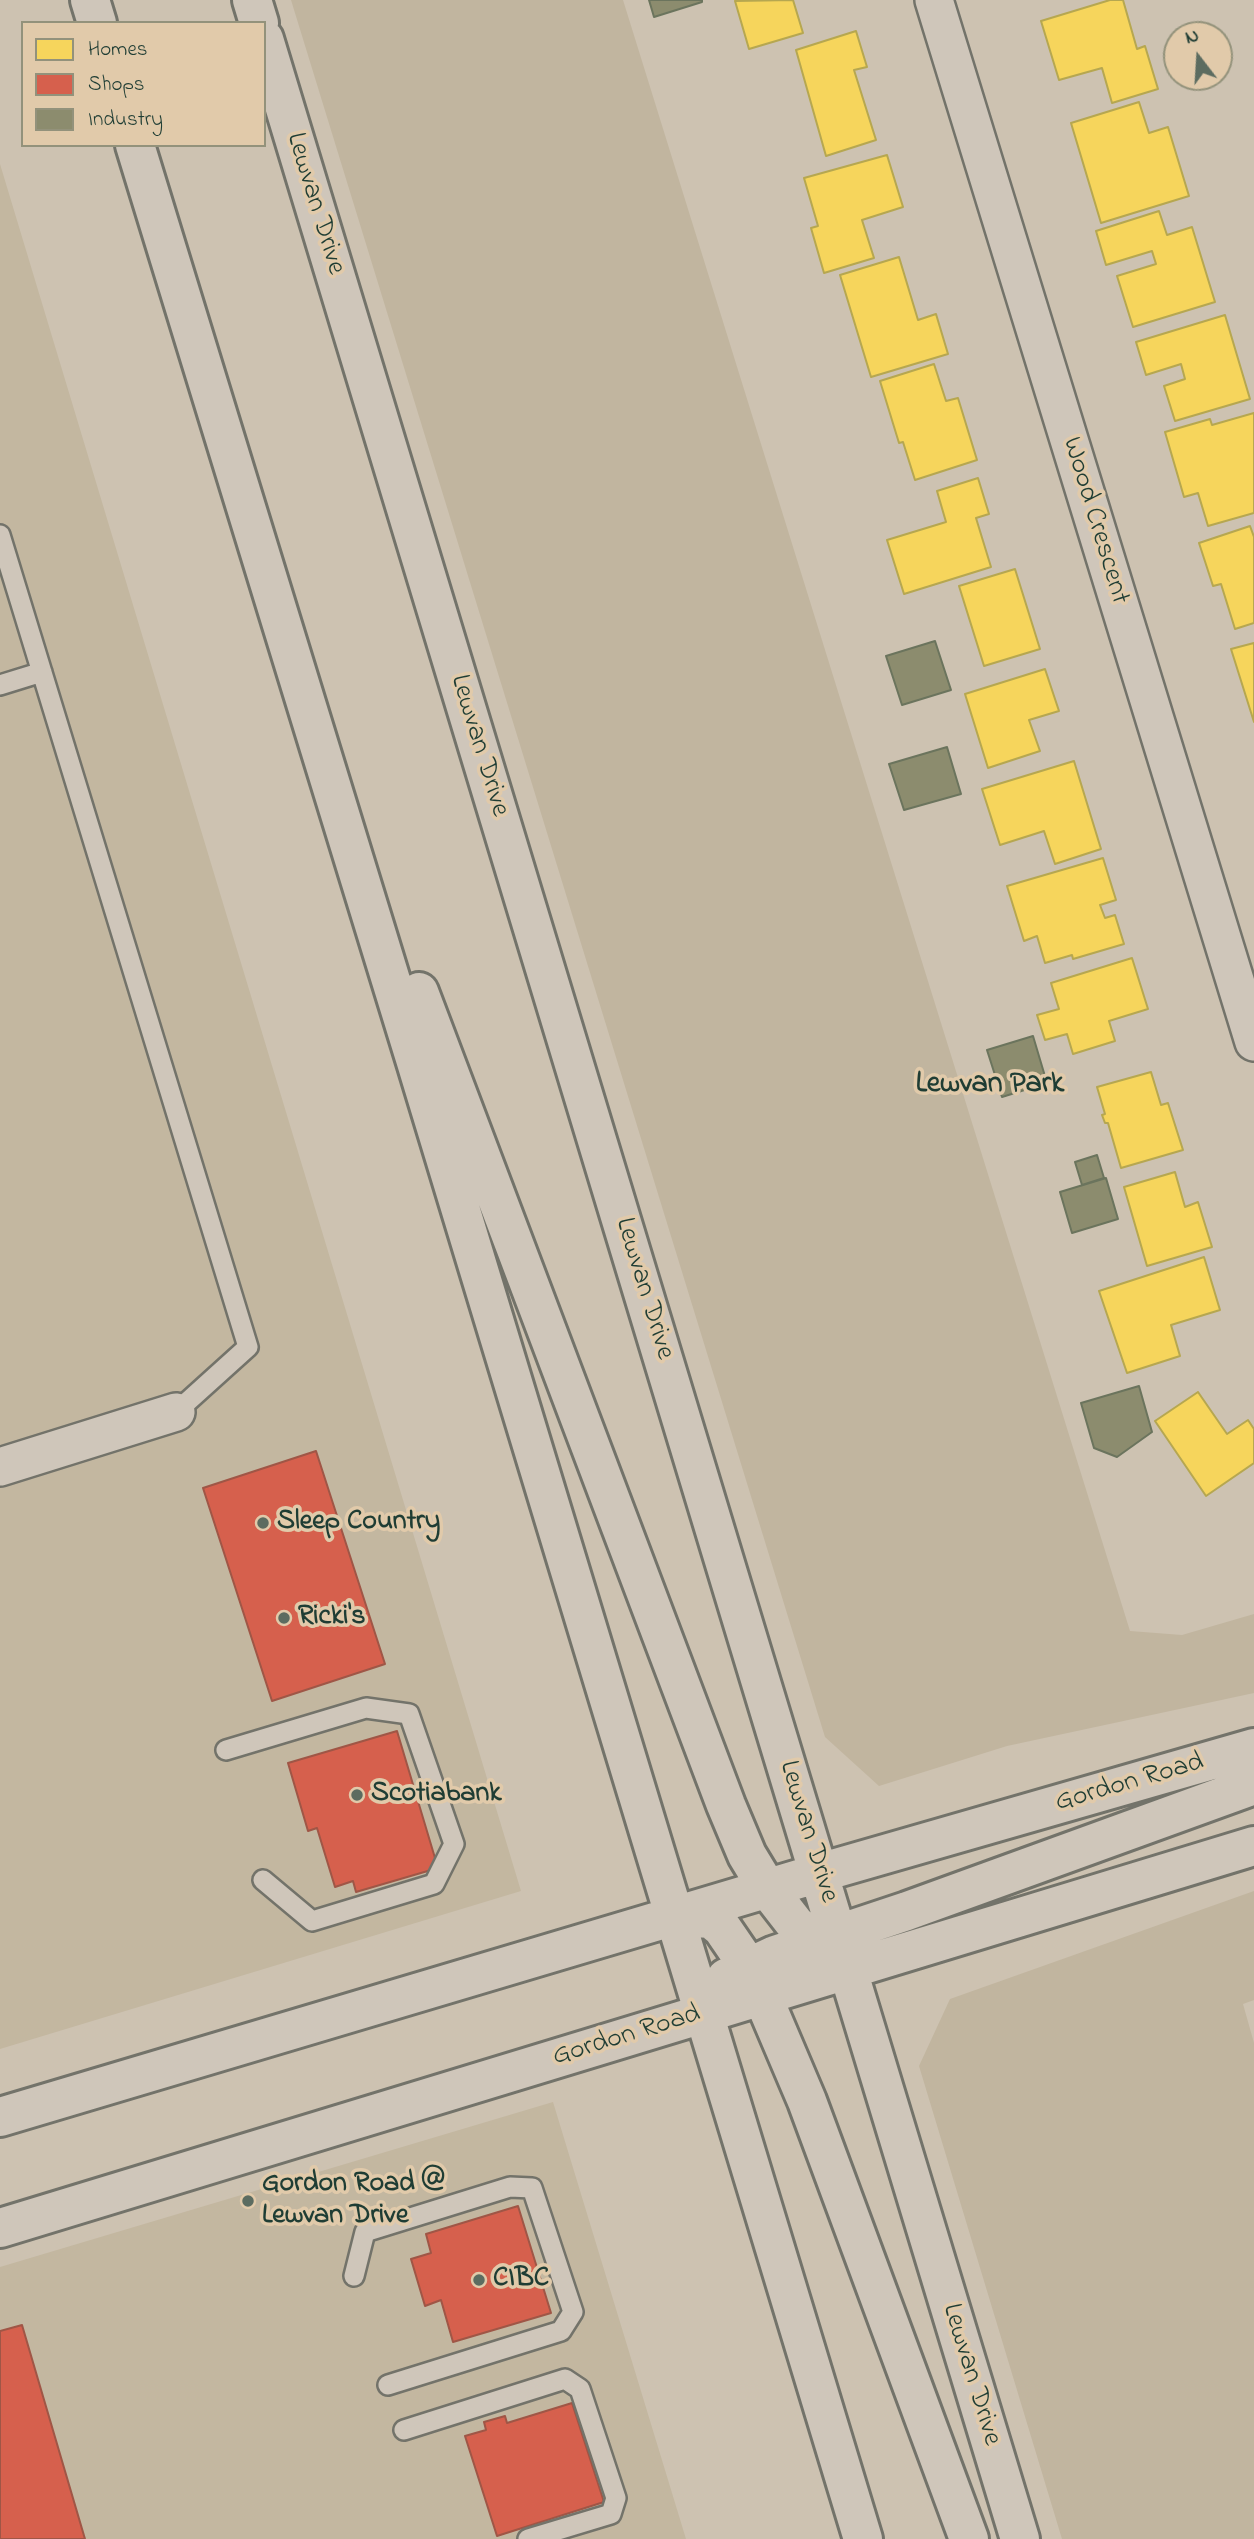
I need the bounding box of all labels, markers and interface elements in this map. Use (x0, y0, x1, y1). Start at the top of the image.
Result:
legend (21, 21, 266, 147)
north arrow (1163, 21, 1233, 91)
text: N (1182, 23, 1202, 52)
text: Homes (88, 35, 148, 65)
text: Shops (88, 70, 145, 100)
text: Industry (88, 105, 163, 135)
street label: Lewvan Drive (277, 129, 351, 279)
street label: Wood Crescent (1053, 434, 1135, 608)
street label: Lewvan Drive (441, 671, 515, 821)
district label: Lewvan Park (916, 1068, 1064, 1104)
street label: Lewvan Drive (606, 1214, 680, 1364)
place label: Sleep Country (277, 1506, 440, 1540)
marker: Sleep Country (255, 1515, 271, 1531)
place label: Ricki's (298, 1601, 365, 1635)
marker: Ricki's (276, 1610, 292, 1626)
street label: Gordon Road (1052, 1747, 1208, 1821)
street label: Lewvan Drive (770, 1757, 844, 1907)
place label: Scotiabank (371, 1778, 502, 1812)
marker: Scotiabank (349, 1787, 365, 1803)
street label: Gordon Road (549, 1999, 705, 2075)
place label: Gordon Road @ Lewvan Drive (262, 2168, 445, 2234)
marker: Gordon Road @ Lewvan Drive (240, 2193, 256, 2209)
place label: CIBC (493, 2263, 549, 2297)
marker: CIBC (471, 2272, 487, 2288)
street label: Lewvan Drive (933, 2300, 1007, 2450)

